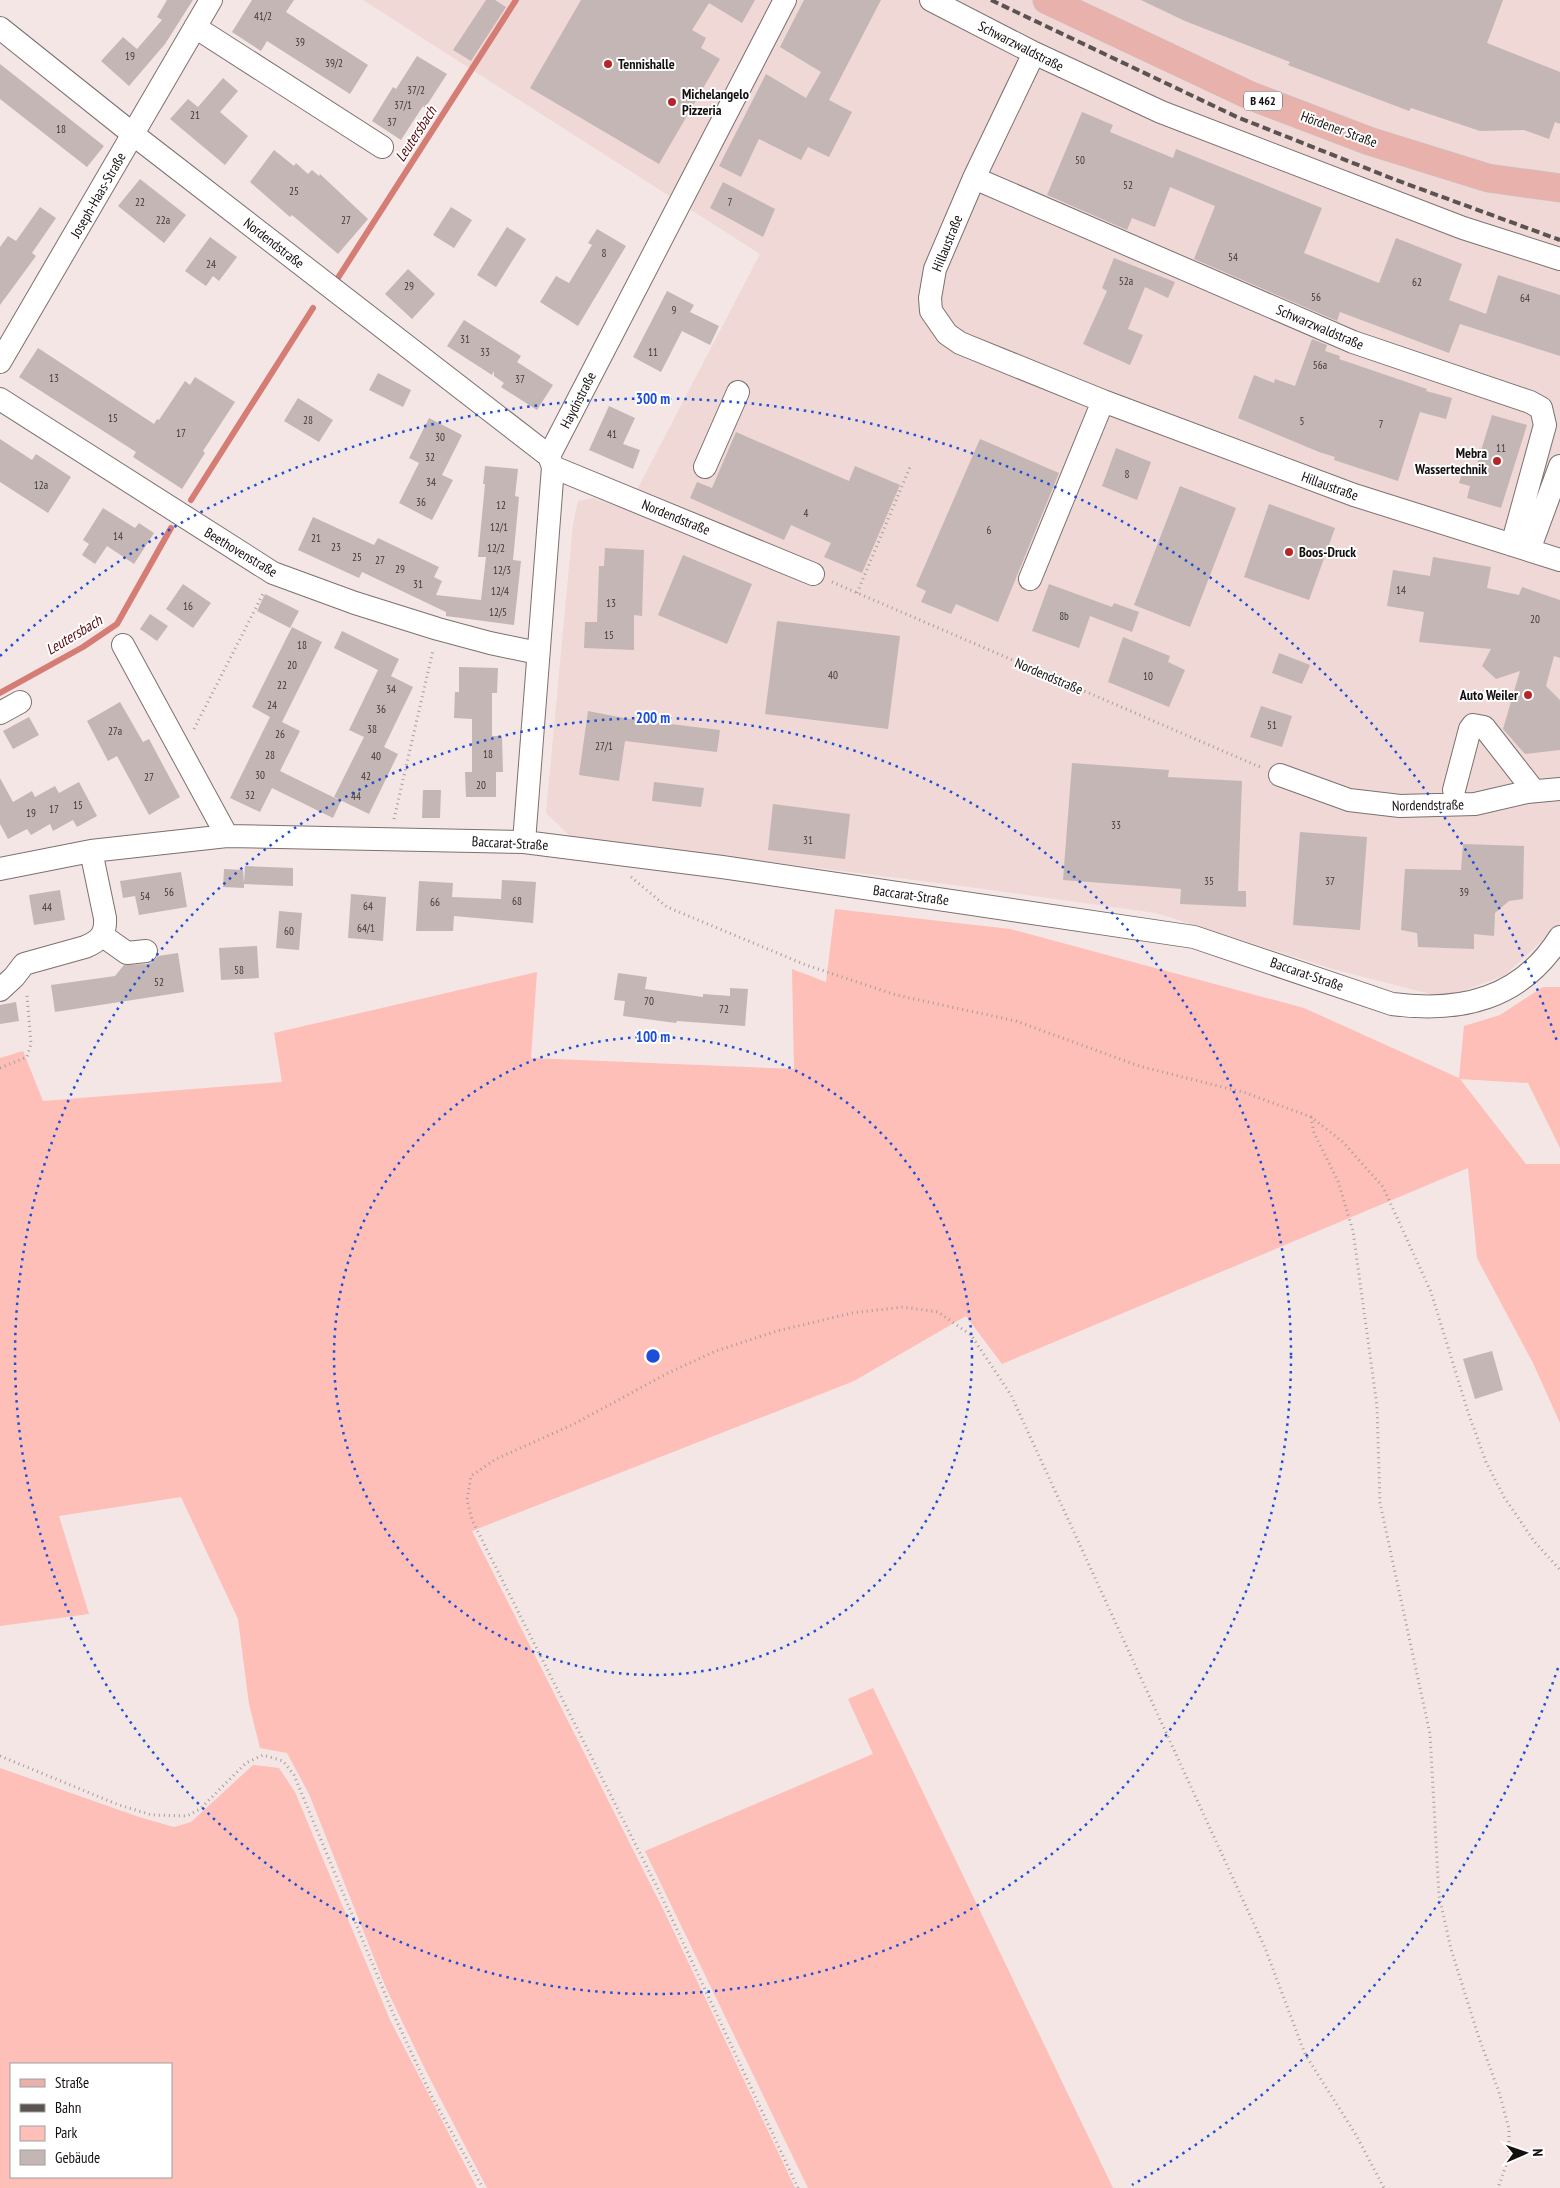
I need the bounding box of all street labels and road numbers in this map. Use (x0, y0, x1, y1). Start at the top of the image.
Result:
street label: Schwarzwaldstraße (975, 17, 1067, 75)
road number: B 462 (1244, 92, 1282, 110)
street label: Hördener Straße (1298, 107, 1380, 151)
street label: Joseph-Haas-Straße (66, 149, 130, 242)
street label: Hillaustraße (928, 212, 967, 274)
street label: Nordendstraße (240, 214, 308, 272)
street label: Schwarzwaldstraße (1273, 300, 1367, 354)
street label: Haydnstraße (556, 368, 600, 431)
street label: Hillaustraße (1299, 467, 1361, 505)
street label: Nordendstraße (639, 495, 713, 539)
street label: Beethovenstraße (201, 523, 281, 581)
street label: Nordendstraße (1012, 654, 1086, 698)
street label: Nordendstraße (1392, 795, 1464, 815)
street label: Baccarat-Straße (471, 832, 549, 854)
street label: Baccarat-Straße (872, 881, 950, 909)
street label: Baccarat-Straße (1268, 953, 1346, 995)

